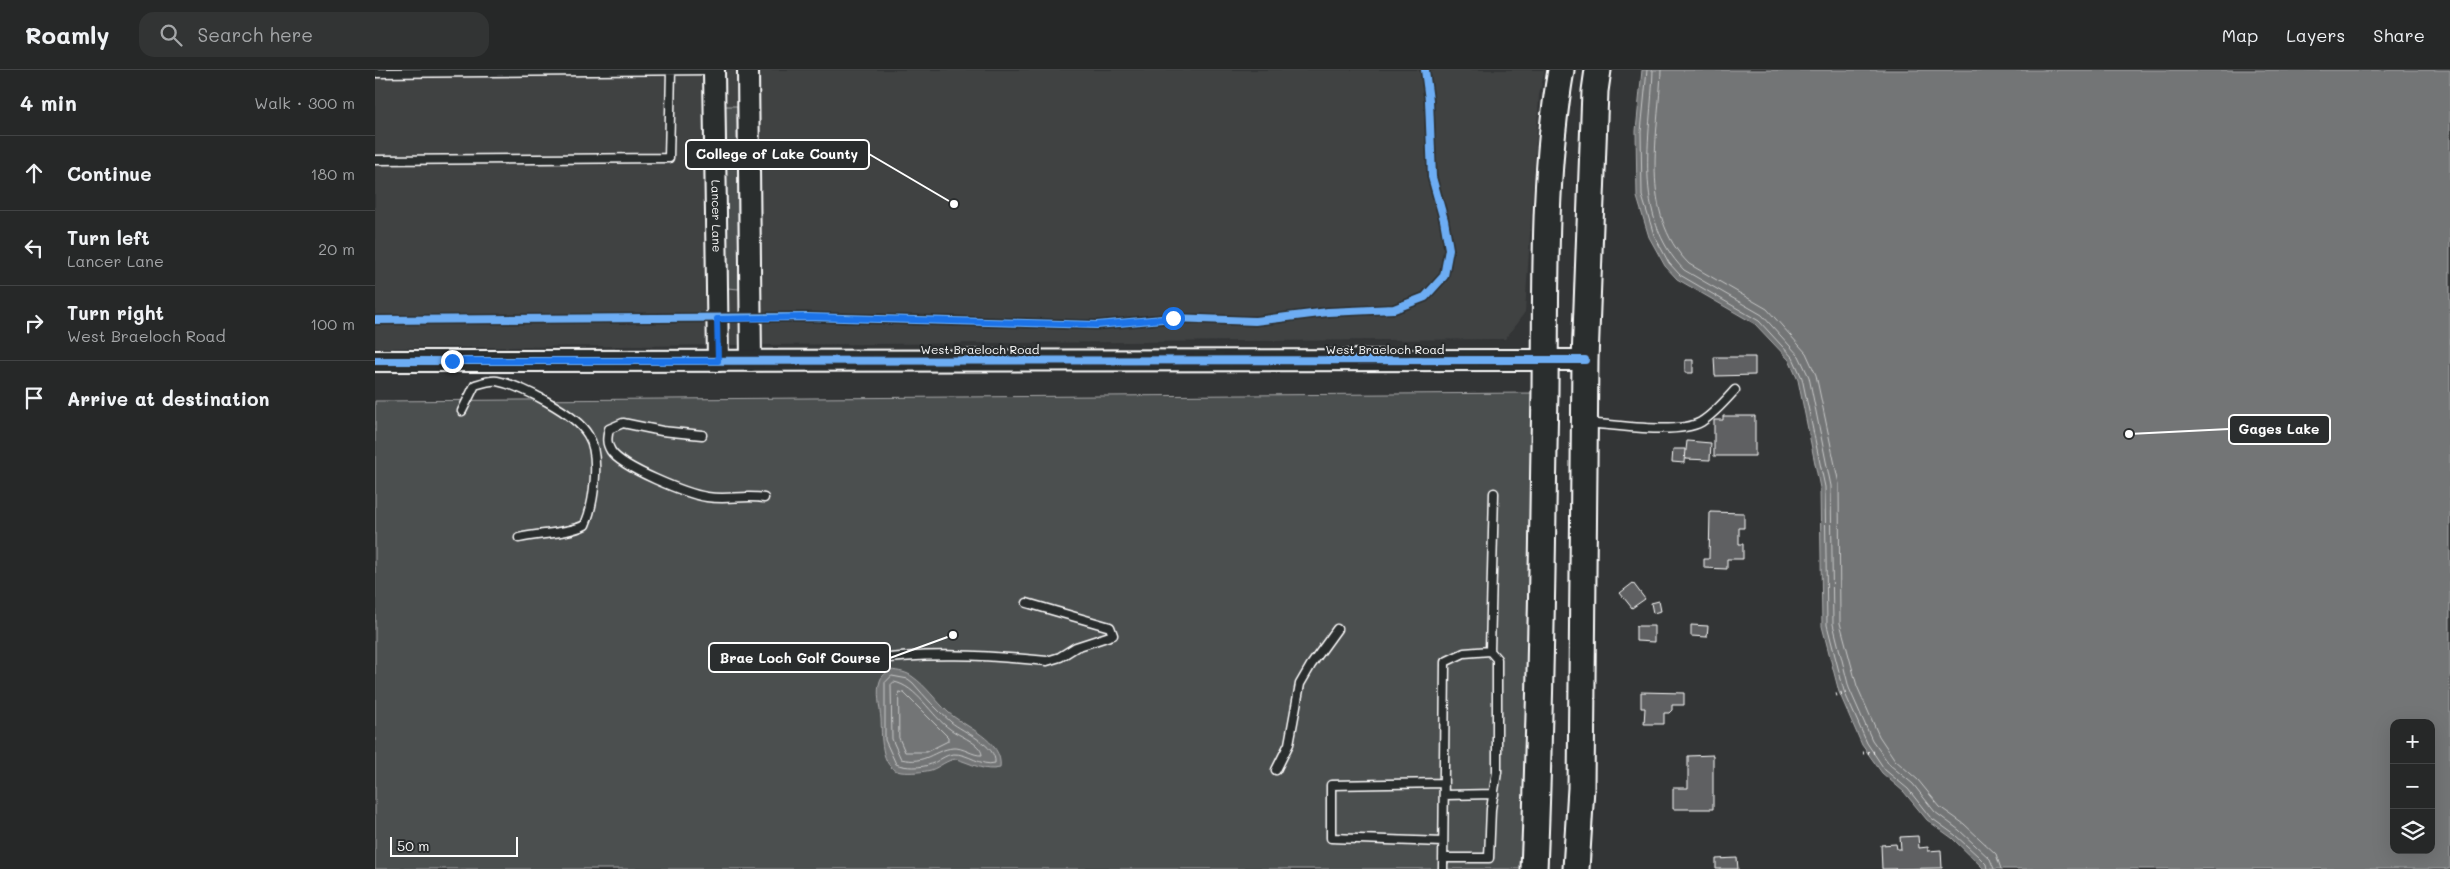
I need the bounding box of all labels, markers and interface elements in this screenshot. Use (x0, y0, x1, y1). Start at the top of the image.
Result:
search box (139, 12, 489, 57)
text: Roamly (25, 19, 109, 50)
icon: search (157, 21, 185, 49)
text: Search here (197, 22, 313, 47)
text: Map (2222, 23, 2258, 47)
text: Layers (2286, 23, 2345, 47)
text: Share (2373, 23, 2425, 47)
text: 4 min (20, 89, 77, 116)
text: Walk · 300 m (254, 92, 355, 113)
callout: College of Lake County (686, 140, 869, 169)
text: College of Lake County (696, 144, 859, 163)
icon: ahead (20, 159, 48, 187)
text: Continue (67, 161, 152, 186)
text: 180 m (310, 163, 355, 184)
street label: Lancer Lane (709, 180, 726, 252)
text: Turn left (67, 225, 150, 250)
icon: left (20, 234, 48, 262)
text: 20 m (318, 238, 355, 259)
text: Lancer Lane (67, 250, 164, 271)
text: Turn right (67, 300, 164, 325)
route start (1162, 307, 1185, 330)
icon: right (20, 309, 48, 337)
text: 100 m (310, 313, 355, 334)
text: West Braeloch Road (67, 325, 226, 346)
street label: West Braeloch Road (921, 341, 1040, 357)
street label: West Braeloch Road (1326, 341, 1445, 357)
route end (441, 350, 464, 373)
icon: arrive (20, 384, 48, 412)
text: Arrive at destination (67, 386, 270, 411)
callout: Gages Lake (2229, 415, 2330, 444)
text: Gages Lake (2239, 419, 2319, 438)
callout: Brae Loch Golf Course (709, 643, 890, 672)
text: Brae Loch Golf Course (720, 648, 880, 667)
map controls (2390, 719, 2435, 854)
button: + (2390, 719, 2435, 764)
button: − (2390, 764, 2435, 809)
button: layers (2390, 809, 2435, 854)
scale bar (390, 834, 517, 857)
text: 50 m (397, 836, 429, 855)

